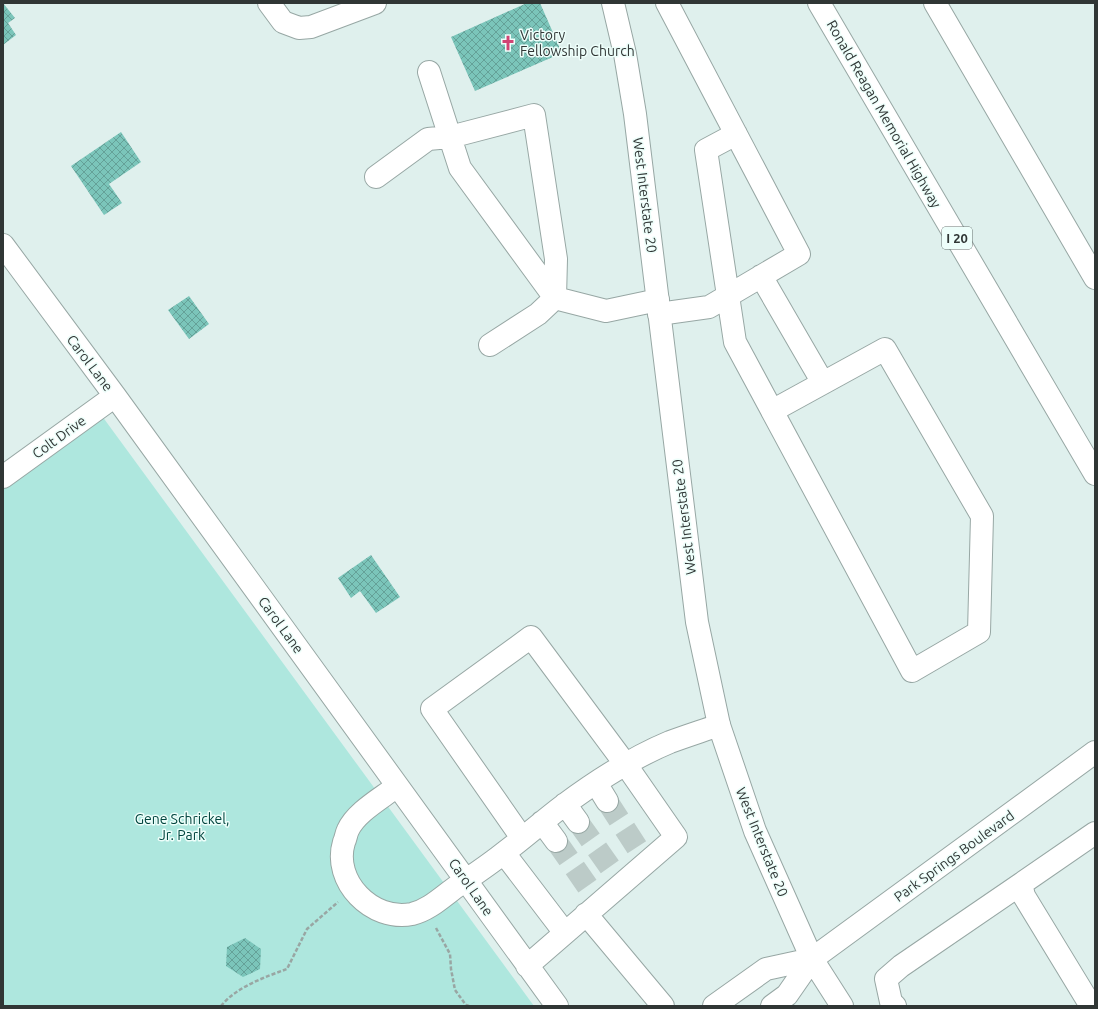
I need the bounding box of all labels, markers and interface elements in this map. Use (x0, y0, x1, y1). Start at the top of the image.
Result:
street label: Ronald Reagan Memorial Highway (824, 17, 945, 211)
place label: Victory Fellowship Church (520, 27, 635, 59)
church icon: Victory Fellowship Church (499, 34, 517, 52)
street label: West Interstate 20 (630, 136, 660, 254)
road number: I 20 (942, 227, 972, 249)
street label: Carol Lane (64, 332, 116, 394)
street label: Colt Drive (29, 412, 89, 462)
street label: West Interstate 20 (669, 458, 699, 576)
street label: Carol Lane (255, 594, 307, 656)
street label: West Interstate 20 (733, 785, 791, 899)
street label: Park Springs Boulevard (891, 807, 1017, 905)
park label: Gene Schrickel, Jr. Park (135, 811, 229, 843)
street label: Carol Lane (445, 855, 497, 919)

